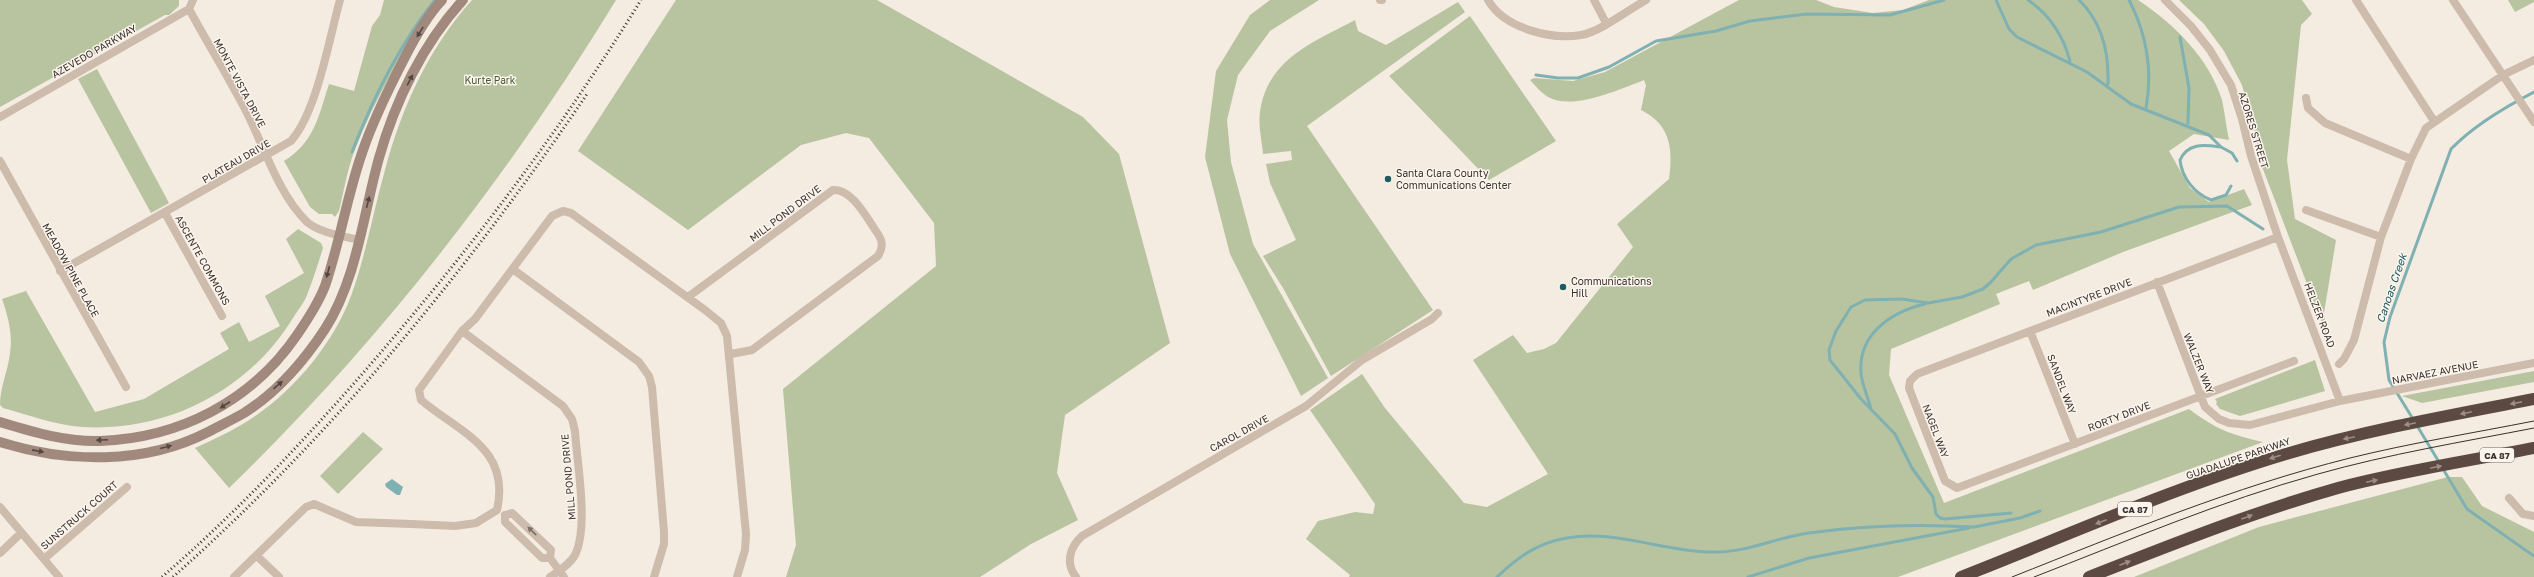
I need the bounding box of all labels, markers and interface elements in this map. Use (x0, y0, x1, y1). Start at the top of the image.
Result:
street label: AZEVEDO PARKWAY (49, 22, 139, 80)
one-way arrow (416, 26, 423, 38)
street label: MONTE VISTA DRIVE (211, 37, 269, 129)
one-way arrow (406, 74, 413, 85)
park label: Kurte Park (465, 74, 516, 86)
street label: AZORES STREET (2237, 90, 2271, 170)
street label: PLATEAU DRIVE (200, 137, 272, 185)
place label: Santa Clara County Communications Center (1396, 167, 1511, 191)
marker: Santa Clara County Communications Center (1383, 174, 1393, 184)
street label: MILL POND DRIVE (747, 182, 823, 244)
one-way arrow (366, 196, 372, 209)
street label: ASCENTE COMMONS (173, 213, 233, 307)
street label: MEADOW PINE PLACE (40, 221, 102, 319)
water label: Canoas Creek (2373, 250, 2410, 324)
one-way arrow (325, 266, 331, 279)
place label: Communications Hill (1571, 275, 1652, 299)
street label: MACINTYRE DRIVE (2045, 275, 2133, 319)
street label: HELZER ROAD (2302, 281, 2338, 349)
marker: Communications Hill (1558, 282, 1568, 292)
street label: WALZER WAY (2181, 331, 2217, 396)
street label: SANDEL WAY (2045, 352, 2079, 416)
street label: NARVAEZ AVENUE (2391, 358, 2479, 386)
one-way arrow (273, 380, 284, 389)
street label: RORTY DRIVE (2086, 399, 2152, 433)
one-way arrow (2510, 400, 2522, 406)
one-way arrow (220, 401, 230, 409)
street label: NAGEL WAY (1920, 402, 1952, 460)
one-way arrow (2460, 410, 2472, 416)
street label: CAROL DRIVE (1207, 412, 1271, 454)
one-way arrow (2404, 422, 2416, 428)
street label: MILL POND DRIVE (558, 433, 578, 521)
street label: GUADALUPE PARKWAY (2184, 434, 2292, 481)
one-way arrow (2343, 435, 2355, 441)
one-way arrow (96, 437, 108, 444)
one-way arrow (160, 444, 172, 450)
one-way arrow (32, 448, 44, 454)
road number: CA 87 (2480, 448, 2514, 462)
one-way arrow (2269, 454, 2281, 460)
one-way arrow (2429, 464, 2442, 470)
one-way arrow (2365, 477, 2378, 483)
street label: SUNSTRUCK COURT (38, 478, 120, 552)
road number: CA 87 (2118, 502, 2152, 516)
one-way arrow (2241, 513, 2253, 519)
one-way arrow (2094, 520, 2106, 526)
one-way arrow (527, 527, 537, 536)
one-way arrow (2120, 559, 2132, 565)

